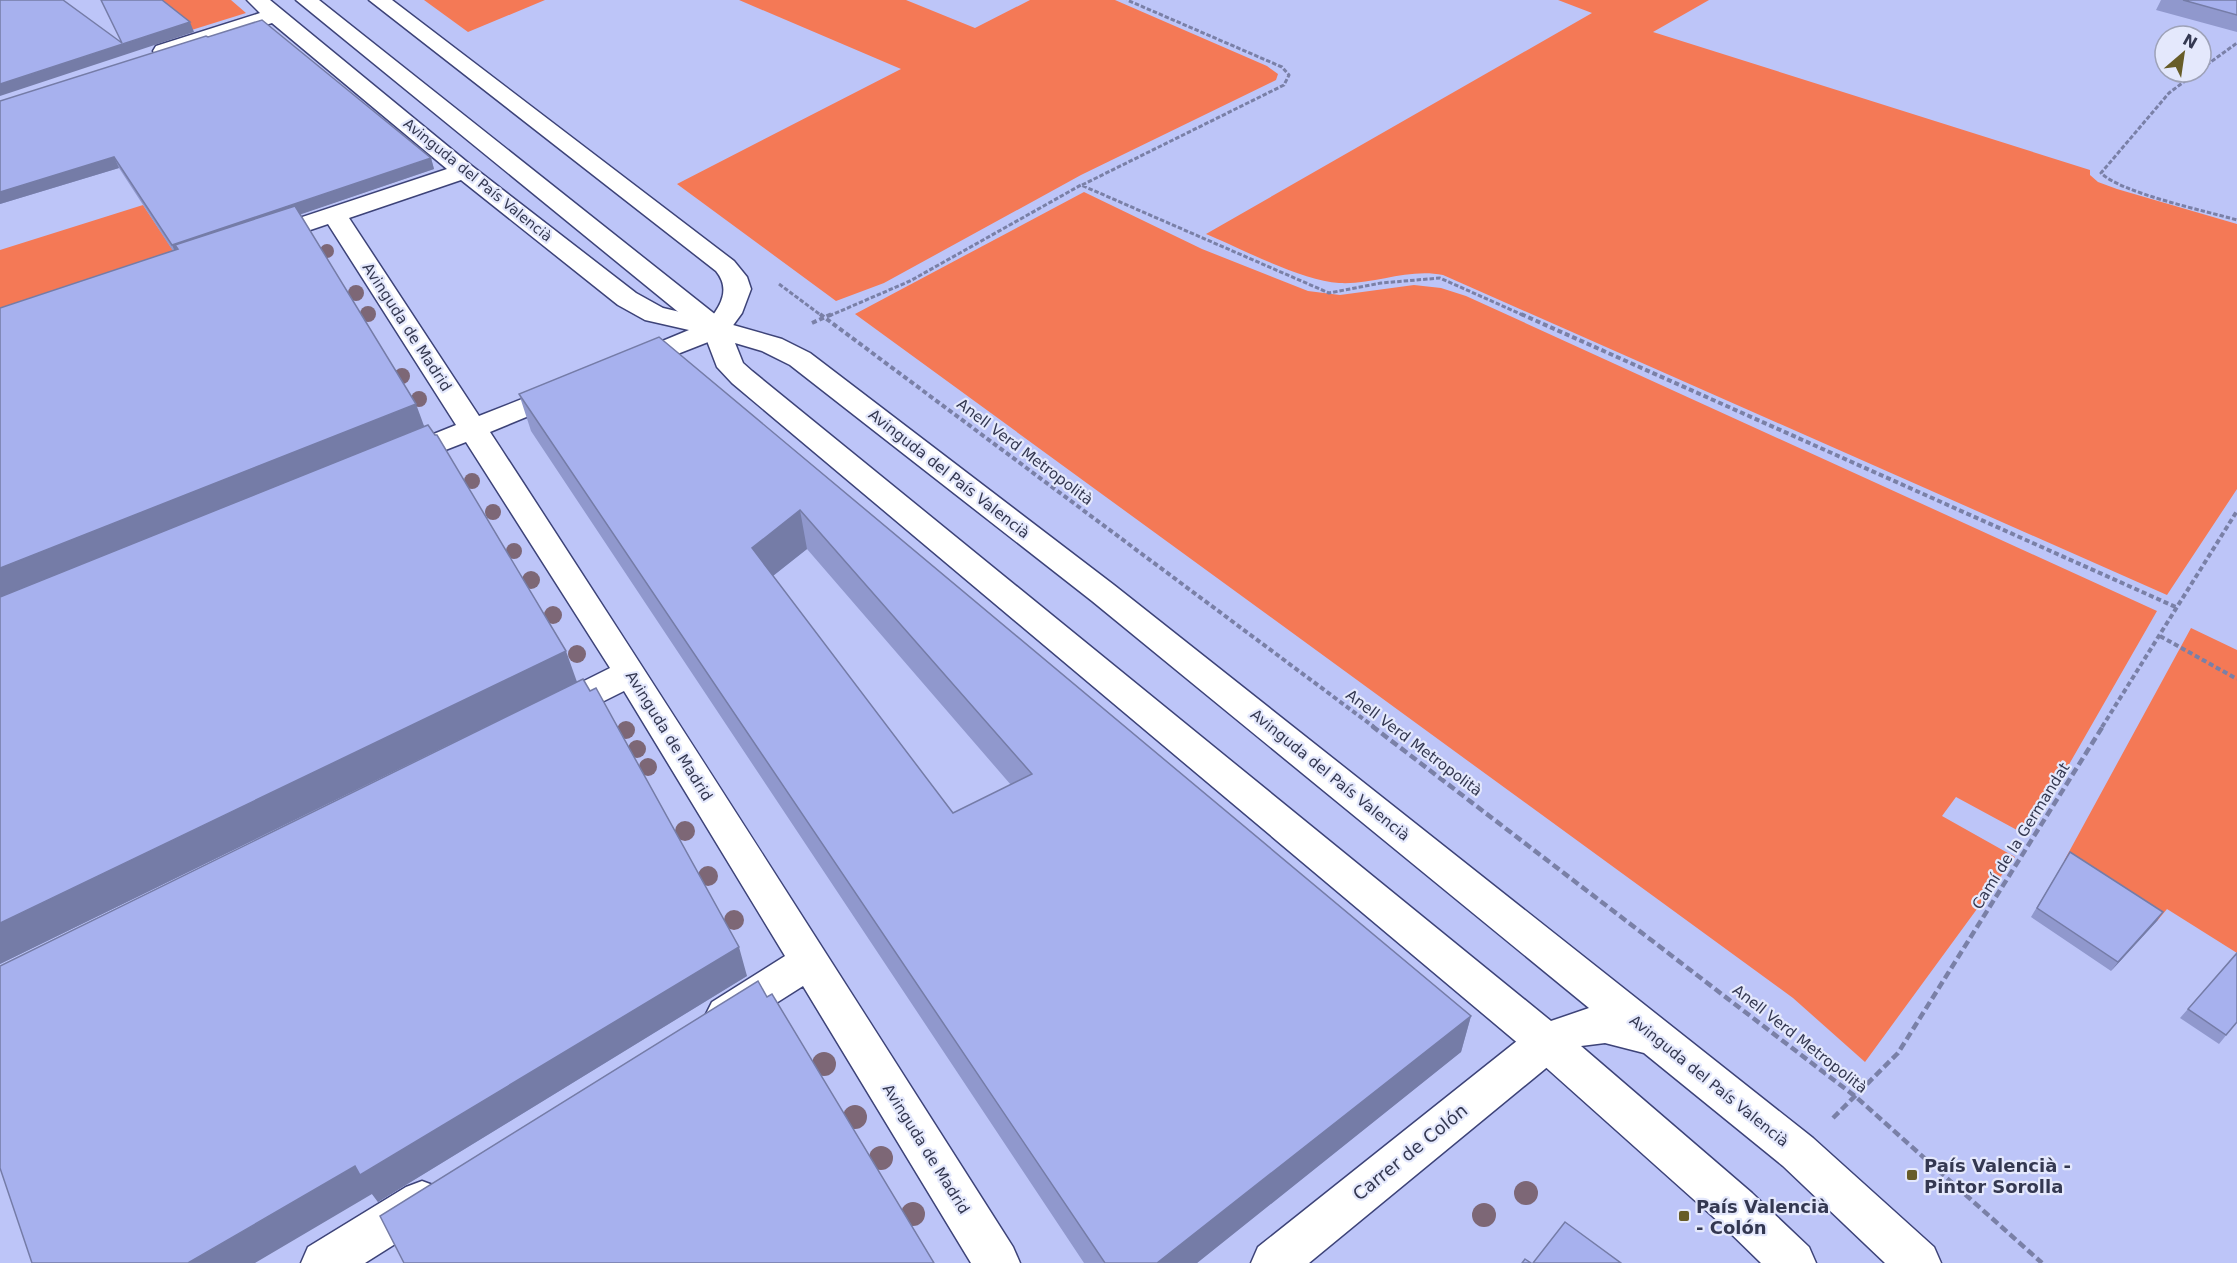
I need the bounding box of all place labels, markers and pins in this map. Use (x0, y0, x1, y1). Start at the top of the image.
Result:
place label: País Valencià - Pintor Sorolla (1924, 1155, 2071, 1197)
marker: País Valencià - Pintor Sorolla (1905, 1168, 1919, 1182)
place label: País Valencià - Colón (1696, 1196, 1829, 1238)
marker: País Valencià - Colón (1677, 1209, 1691, 1223)

